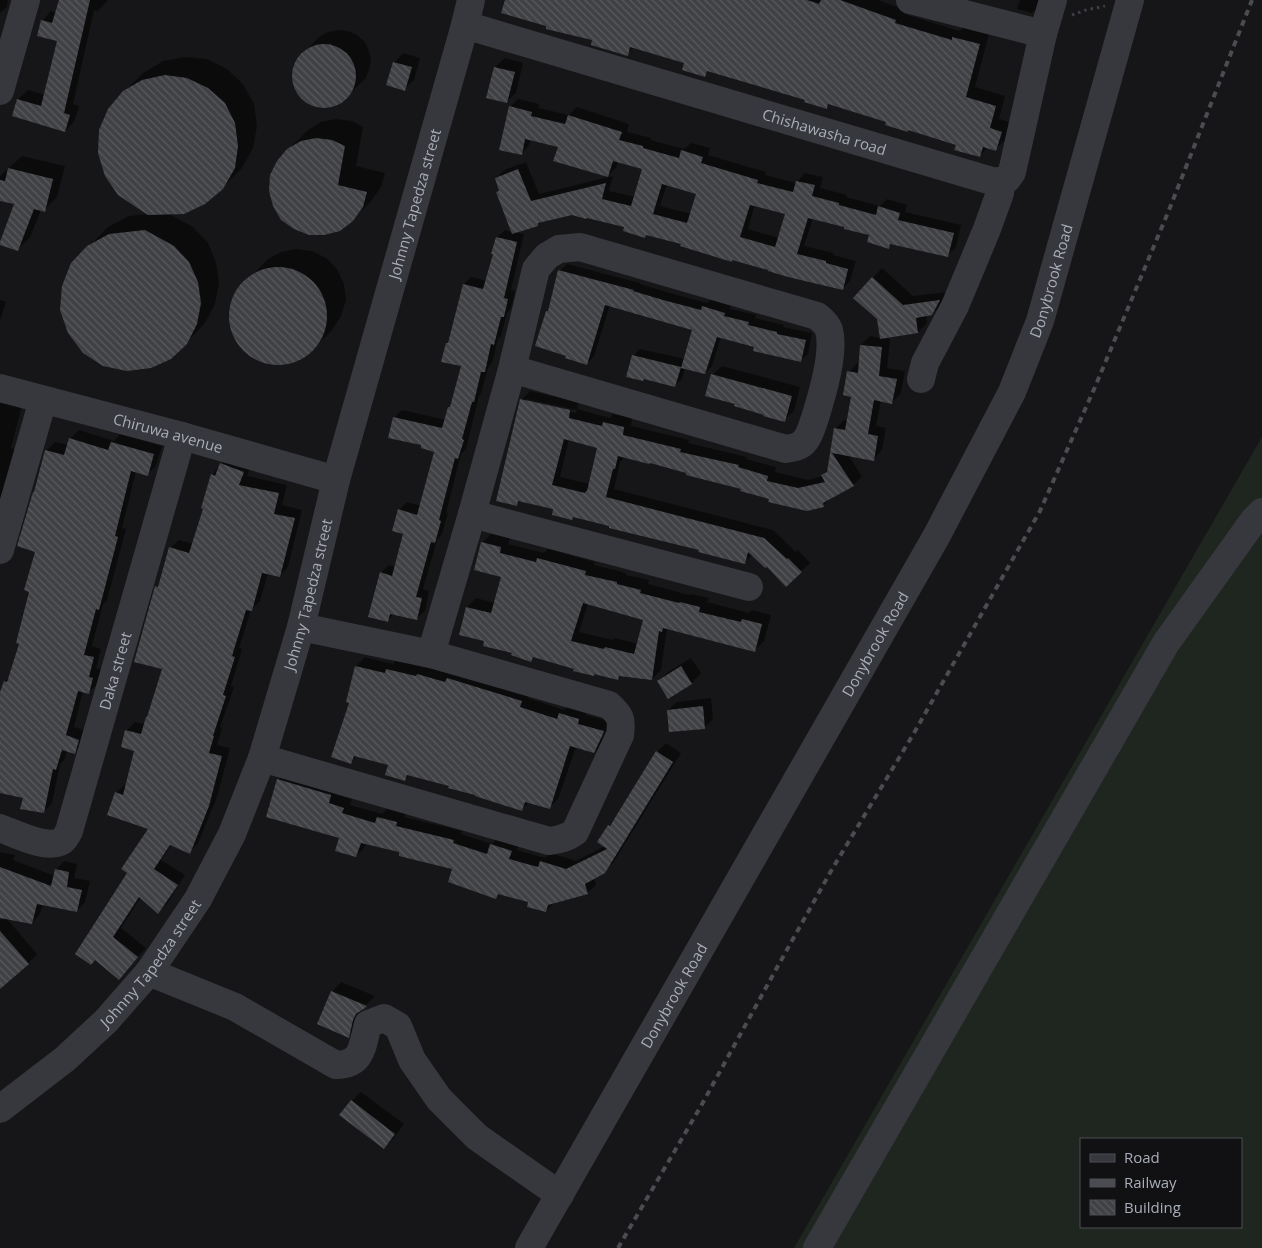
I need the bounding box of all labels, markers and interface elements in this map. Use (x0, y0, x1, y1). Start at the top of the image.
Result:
street label: Chishawasha road (760, 104, 889, 159)
street label: Johnny Tapedza street (383, 126, 445, 283)
street label: Donybrook Road (1024, 221, 1077, 341)
street label: Chiruwa avenue (111, 408, 225, 457)
street label: Johnny Tapedza street (278, 517, 336, 675)
street label: Donybrook Road (837, 588, 913, 700)
street label: Daka street (94, 629, 135, 712)
street label: Johnny Tapedza street (94, 895, 205, 1033)
street label: Donybrook Road (636, 939, 711, 1051)
legend (1080, 1138, 1242, 1228)
text: Road (1124, 1147, 1160, 1167)
text: Railway (1124, 1172, 1177, 1192)
text: Building (1124, 1197, 1181, 1217)

